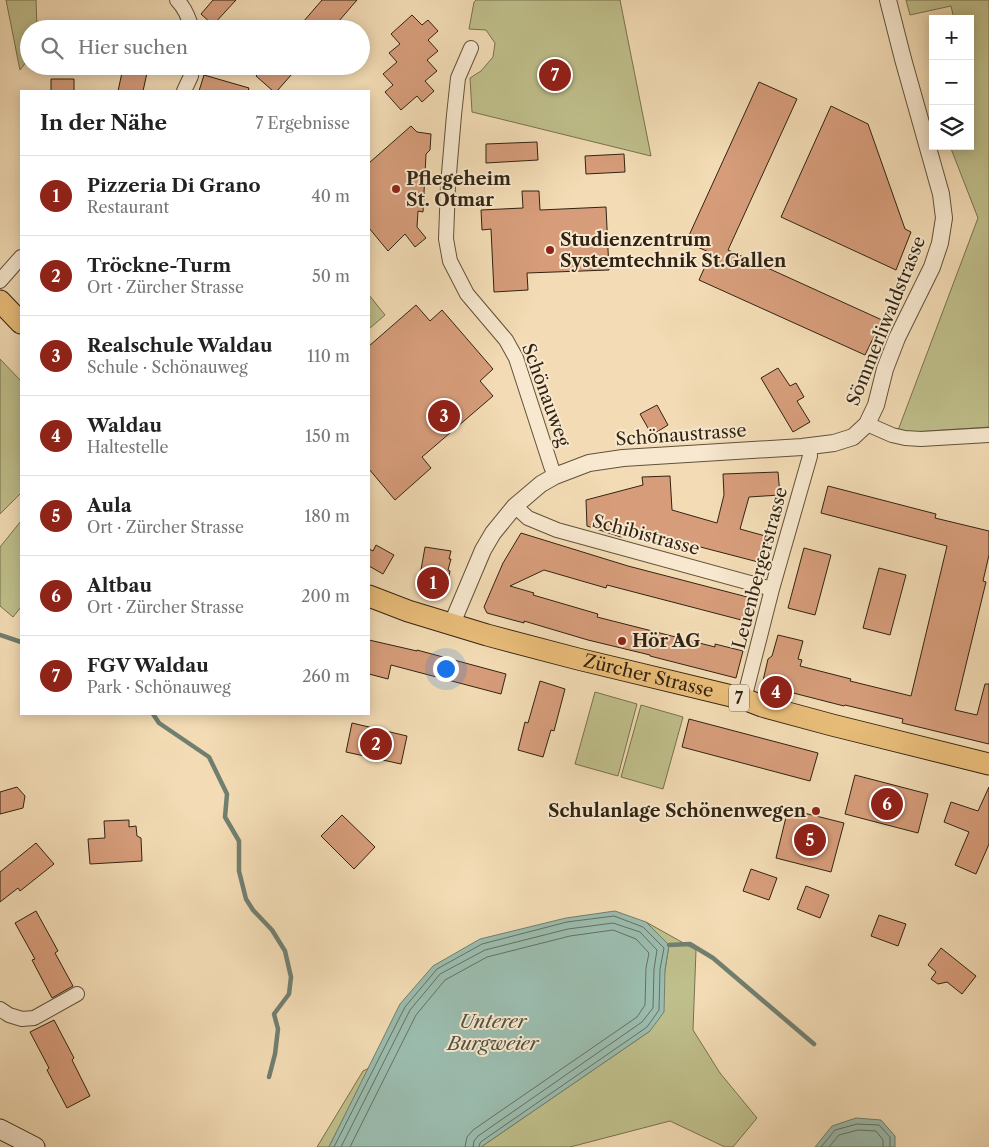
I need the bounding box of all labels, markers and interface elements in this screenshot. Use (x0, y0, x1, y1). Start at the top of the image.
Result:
map controls (929, 15, 974, 150)
button: + (929, 15, 974, 60)
search box (20, 20, 370, 75)
icon: search (38, 34, 66, 62)
text: Hier suchen (78, 36, 188, 59)
pin: 7 (539, 56, 571, 94)
button: − (929, 60, 974, 105)
button: layers (929, 105, 974, 150)
text: In der Nähe (40, 110, 167, 135)
text: 7 Ergebnisse (255, 113, 350, 133)
place label: Pflegeheim St. Otmar (406, 168, 511, 211)
text: Pizzeria Di Grano (87, 174, 261, 197)
marker: Pflegeheim St. Otmar (390, 183, 402, 195)
text: 1 (52, 186, 60, 206)
text: 40 m (311, 186, 350, 206)
text: Restaurant (87, 197, 169, 217)
place label: Studienzentrum Systemtechnik St.Gallen (560, 229, 787, 272)
street label: Sömmerliwaldstrasse (842, 233, 930, 409)
marker: Studienzentrum Systemtechnik St.Gallen (544, 244, 556, 256)
text: Tröckne-Turm (87, 254, 231, 277)
text: 2 (51, 266, 61, 286)
text: 50 m (312, 266, 350, 286)
text: Ort · Zürcher Strasse (87, 277, 244, 297)
text: Realschule Waldau (87, 334, 273, 357)
street label: Schönauweg (517, 340, 575, 450)
text: 3 (51, 346, 61, 366)
text: 110 m (307, 346, 350, 366)
text: Schule · Schönauweg (87, 357, 248, 377)
pin: 3 (428, 397, 460, 435)
text: Waldau (87, 414, 162, 437)
street label: Schönaustrasse (615, 419, 747, 451)
text: 4 (51, 426, 61, 446)
text: 150 m (305, 426, 350, 446)
text: Haltestelle (87, 437, 168, 457)
street label: Leuenbergerstrasse (728, 485, 792, 651)
text: Aula (87, 494, 132, 517)
text: 5 (52, 506, 60, 526)
text: 180 m (304, 506, 350, 526)
street label: Schibistrasse (590, 510, 702, 560)
text: Ort · Zürcher Strasse (87, 517, 244, 537)
pin: 1 (417, 564, 449, 602)
text: Altbau (87, 574, 152, 597)
text: 6 (51, 586, 61, 606)
text: 200 m (301, 586, 350, 606)
text: Ort · Zürcher Strasse (87, 597, 244, 617)
place label: Hör AG (632, 630, 701, 652)
marker: Hör AG (616, 635, 628, 647)
street label: Zürcher Strasse (581, 650, 716, 702)
text: FGV Waldau (87, 654, 209, 677)
your location (433, 656, 459, 682)
text: 7 (52, 666, 60, 686)
text: 260 m (302, 666, 350, 686)
pin: 4 (760, 673, 792, 711)
text: Park · Schönauweg (87, 677, 231, 697)
road number: 7 (729, 684, 749, 711)
pin: 2 (360, 725, 392, 763)
pin: 6 (871, 785, 903, 823)
place label: Schulanlage Schönenwegen (548, 800, 807, 822)
marker: Schulanlage Schönenwegen (810, 805, 822, 817)
pin: 5 (794, 821, 826, 859)
water label: Unterer Burgweier (445, 1010, 540, 1055)

